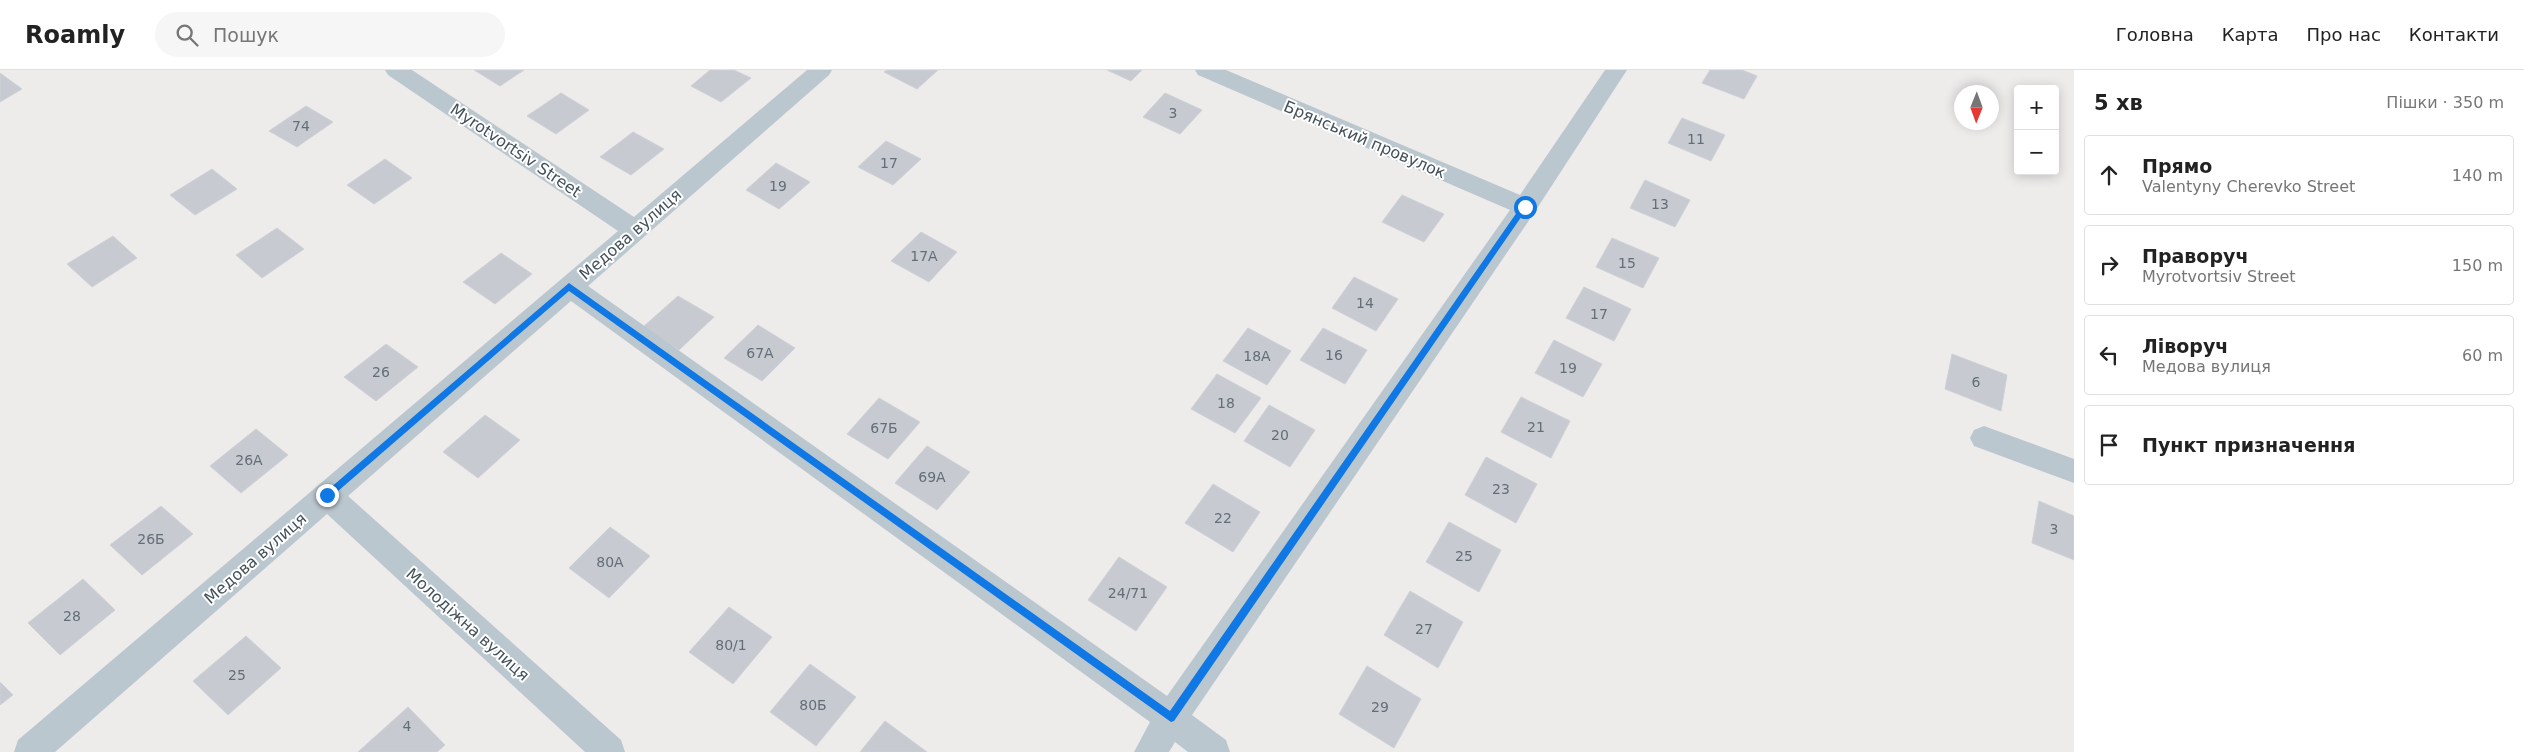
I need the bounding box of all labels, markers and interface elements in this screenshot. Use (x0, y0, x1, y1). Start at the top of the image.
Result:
search box (155, 12, 505, 57)
text: Roamly (25, 21, 125, 49)
icon: search (173, 21, 201, 49)
text: Пошук (213, 24, 279, 46)
text: Головна (2116, 24, 2194, 45)
text: Карта (2222, 24, 2278, 45)
text: Про нас (2306, 24, 2381, 45)
text: Контакти (2409, 24, 2499, 45)
north arrow (1954, 85, 1999, 130)
map controls (2014, 85, 2059, 175)
button: + (2014, 85, 2059, 130)
text: 5 хв (2094, 91, 2143, 115)
text: Пішки · 350 m (2386, 93, 2504, 112)
street label: Брянський провулок (1281, 97, 1449, 182)
street label: Myrotvortsiv Street (447, 100, 585, 201)
house number: 3 (1169, 105, 1177, 121)
house number: 74 (292, 118, 310, 134)
button: − (2014, 130, 2059, 175)
house number: 11 (1687, 131, 1705, 147)
house number: 17 (880, 155, 898, 171)
text: Прямо (2142, 155, 2212, 177)
icon: ahead (2095, 161, 2123, 189)
text: 140 m (2452, 166, 2503, 185)
text: Valentyny Cherevko Street (2142, 177, 2355, 196)
house number: 19 (769, 178, 787, 194)
street label: Медова вулиця (575, 185, 685, 284)
route start (1514, 196, 1537, 219)
house number: 13 (1651, 196, 1669, 212)
text: Праворуч (2142, 245, 2248, 267)
house number: 17А (910, 248, 938, 264)
icon: right (2095, 251, 2123, 279)
house number: 15 (1618, 255, 1636, 271)
text: 150 m (2452, 256, 2503, 275)
text: Myrotvortsiv Street (2142, 267, 2296, 286)
house number: 14 (1356, 295, 1374, 311)
house number: 17 (1590, 306, 1608, 322)
text: Ліворуч (2142, 335, 2228, 357)
icon: left (2095, 341, 2123, 369)
house number: 67А (746, 345, 774, 361)
text: 60 m (2462, 346, 2503, 365)
house number: 16 (1325, 347, 1343, 363)
house number: 18А (1243, 348, 1271, 364)
text: Медова вулиця (2142, 357, 2271, 376)
house number: 19 (1559, 360, 1577, 376)
house number: 26 (372, 364, 390, 380)
house number: 6 (1972, 374, 1981, 390)
house number: 18 (1217, 395, 1235, 411)
house number: 21 (1527, 419, 1545, 435)
house number: 67Б (870, 420, 898, 436)
house number: 20 (1271, 427, 1289, 443)
icon: arrive (2095, 431, 2123, 459)
text: Пункт призначення (2142, 434, 2355, 456)
house number: 26А (235, 452, 263, 468)
house number: 69А (918, 469, 946, 485)
house number: 23 (1492, 481, 1510, 497)
route end (316, 484, 339, 507)
street label: Медова вулиця (200, 509, 310, 608)
house number: 22 (1214, 510, 1232, 526)
house number: 3 (2050, 521, 2058, 537)
house number: 26Б (137, 531, 165, 547)
house number: 25 (1455, 548, 1473, 564)
house number: 80А (596, 554, 624, 570)
street label: Молодіжна вулиця (402, 564, 533, 685)
house number: 24/71 (1108, 585, 1148, 601)
house number: 28 (63, 608, 81, 624)
house number: 27 (1415, 621, 1433, 637)
house number: 80/1 (715, 637, 747, 653)
house number: 25 (228, 667, 246, 683)
house number: 80Б (799, 697, 827, 713)
house number: 29 (1371, 699, 1389, 715)
house number: 4 (403, 718, 412, 734)

